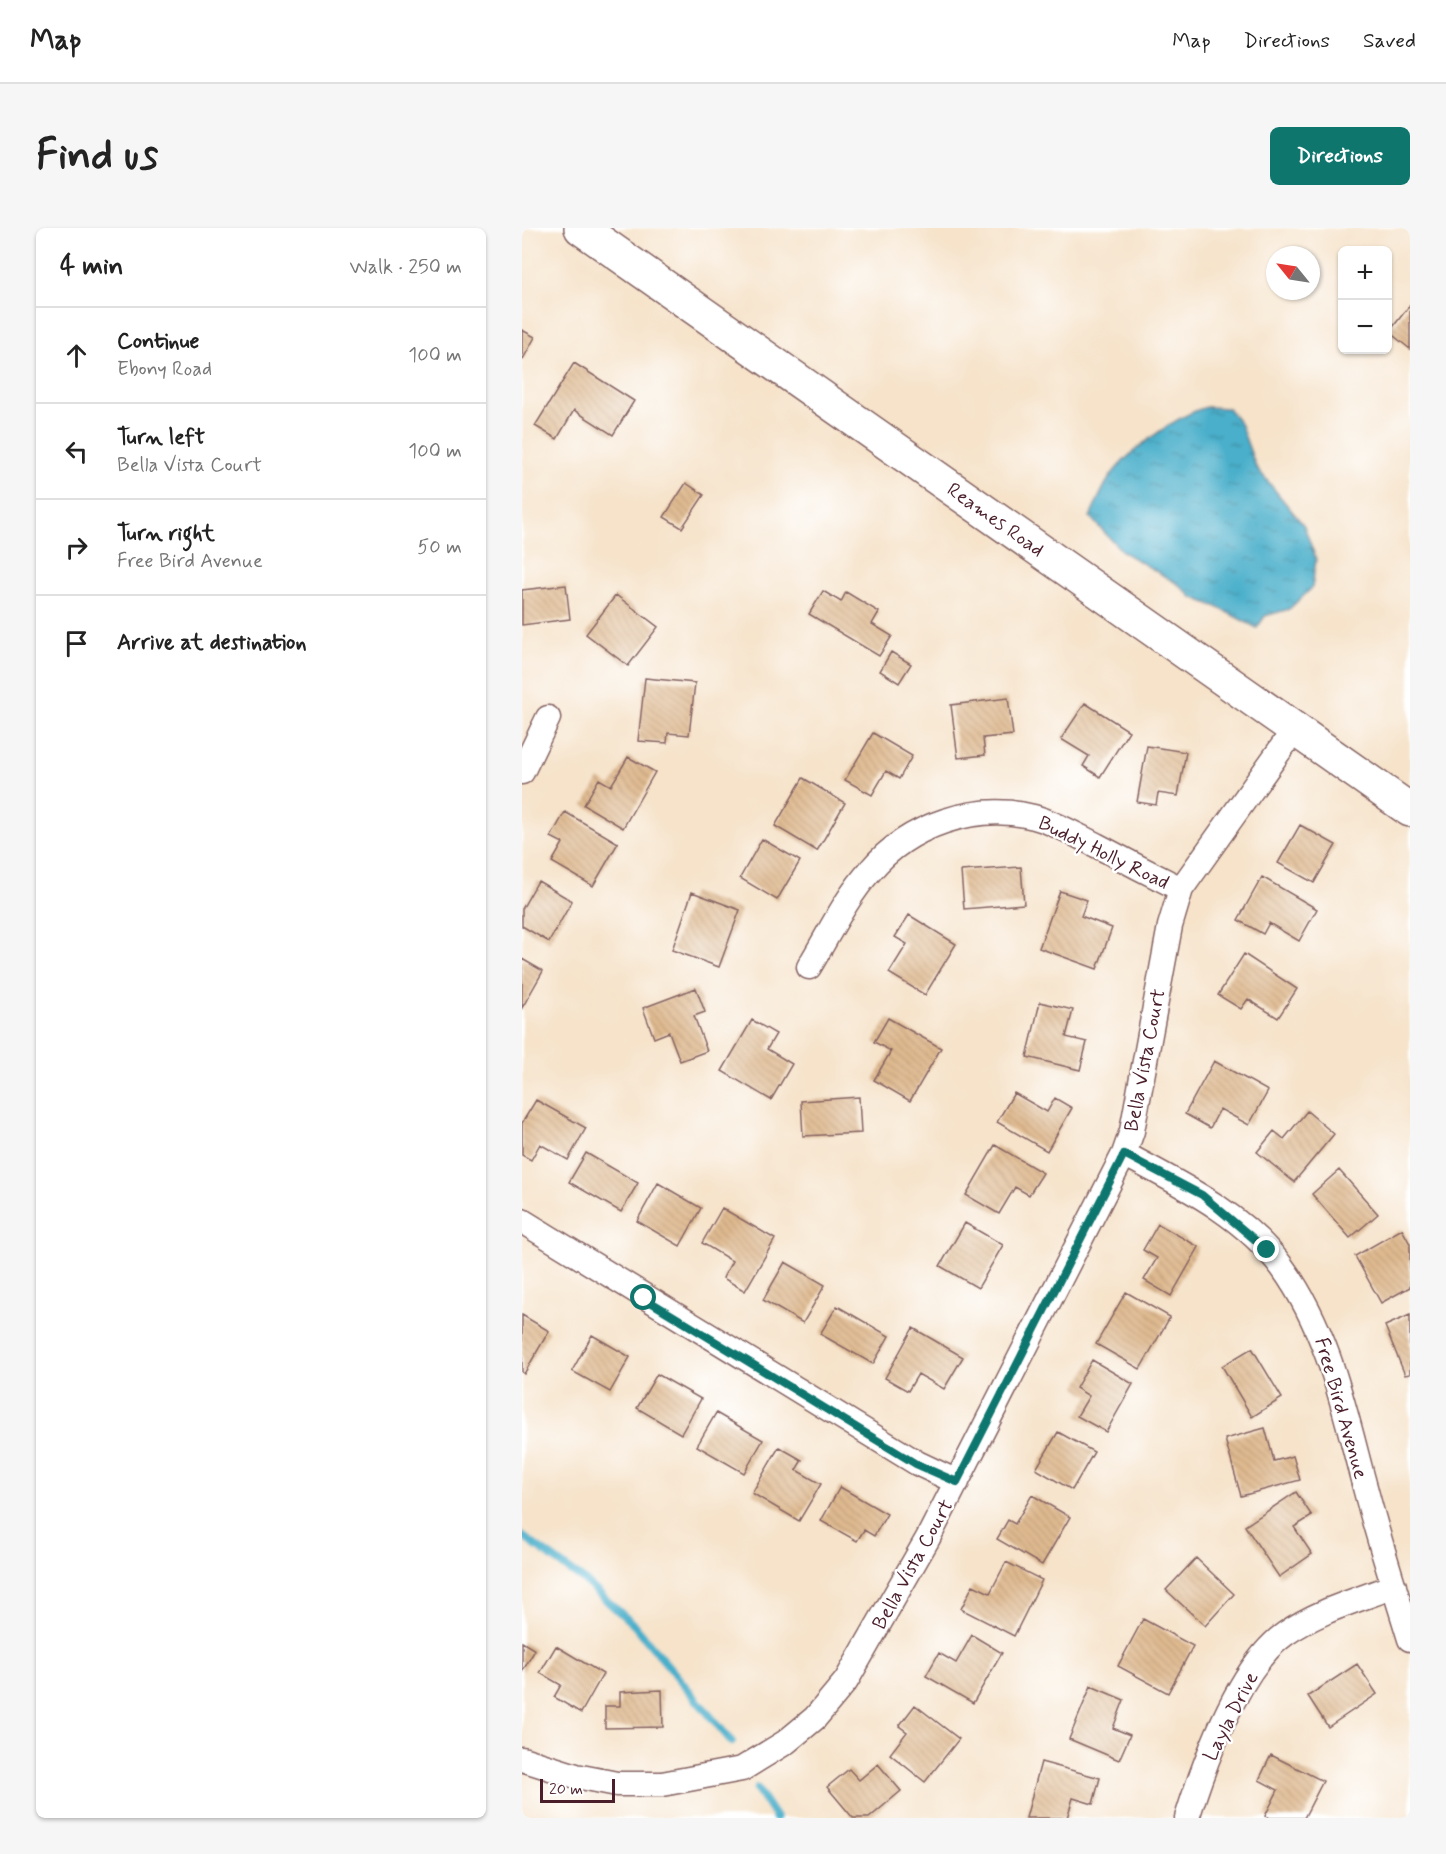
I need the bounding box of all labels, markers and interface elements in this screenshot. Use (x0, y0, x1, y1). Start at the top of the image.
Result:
text: Map (30, 23, 81, 60)
text: Map (1172, 27, 1211, 55)
text: Directions (1244, 27, 1330, 55)
text: Saved (1363, 27, 1416, 55)
button: Directions (1270, 127, 1410, 185)
text: Find us (36, 129, 158, 184)
north arrow (1266, 246, 1320, 300)
map controls (1338, 246, 1392, 354)
button: + (1338, 246, 1392, 300)
text: 4 min (60, 250, 123, 284)
text: Walk · 250 m (350, 254, 462, 281)
button: − (1338, 300, 1392, 354)
text: Continue (117, 328, 199, 356)
icon: ahead (60, 339, 93, 372)
text: 100 m (408, 342, 462, 369)
text: Ebony Road (117, 356, 212, 383)
text: Turn left (117, 424, 205, 452)
icon: left (60, 435, 93, 468)
text: 100 m (408, 438, 462, 465)
text: Bella Vista Court (117, 452, 262, 479)
street label: Reames Road (941, 477, 1049, 564)
text: Turn right (117, 520, 215, 548)
icon: right (60, 531, 93, 564)
text: 50 m (417, 534, 462, 561)
text: Free Bird Avenue (117, 548, 263, 575)
icon: arrive (60, 627, 93, 660)
text: Arrive at destination (117, 629, 307, 657)
street label: Buddy Holly Road (1033, 810, 1173, 897)
street label: Bella Vista Court (1118, 987, 1173, 1134)
route end (1253, 1236, 1279, 1262)
route start (630, 1284, 656, 1310)
street label: Free Bird Avenue (1307, 1335, 1374, 1482)
street label: Bella Vista Court (866, 1495, 960, 1635)
street label: Layla Drive (1197, 1667, 1265, 1766)
scale bar (540, 1776, 615, 1804)
text: 20 m (549, 1779, 583, 1800)

